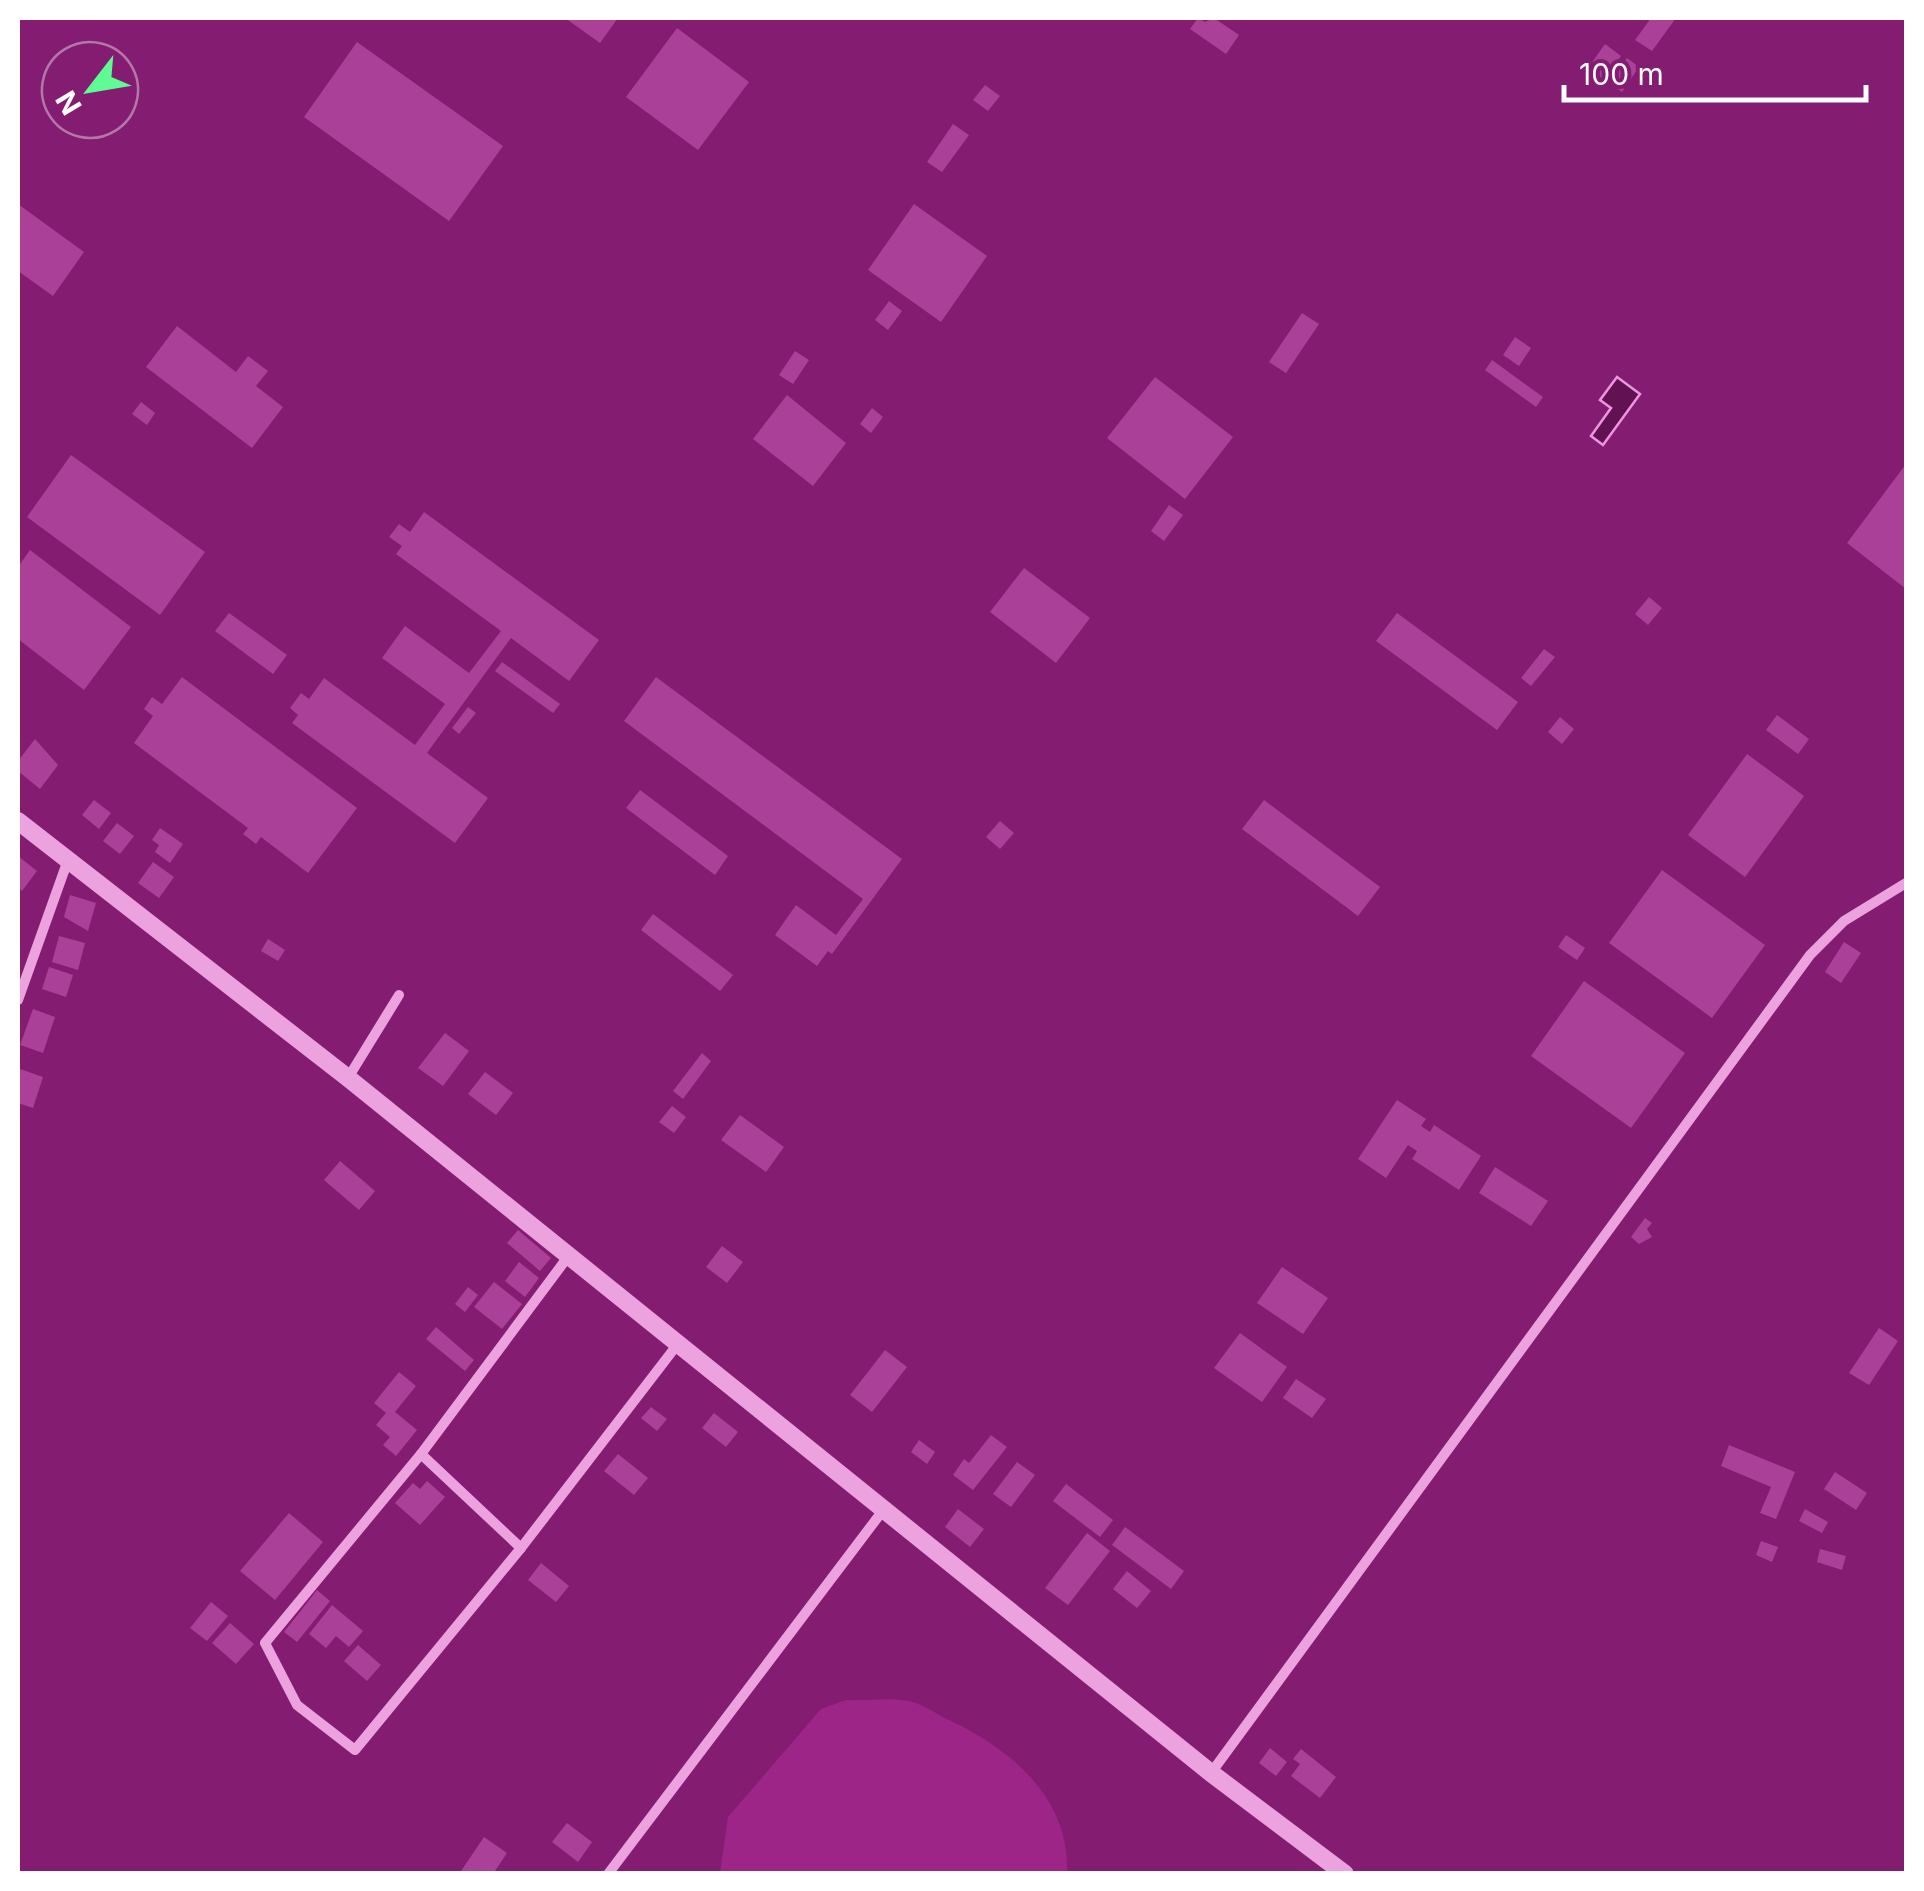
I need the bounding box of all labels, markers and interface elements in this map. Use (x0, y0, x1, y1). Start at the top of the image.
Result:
north arrow (40, 40, 140, 140)
scale bar (1564, 40, 1866, 102)
text: 100 m (1579, 56, 1664, 92)
text: N (49, 85, 89, 121)

